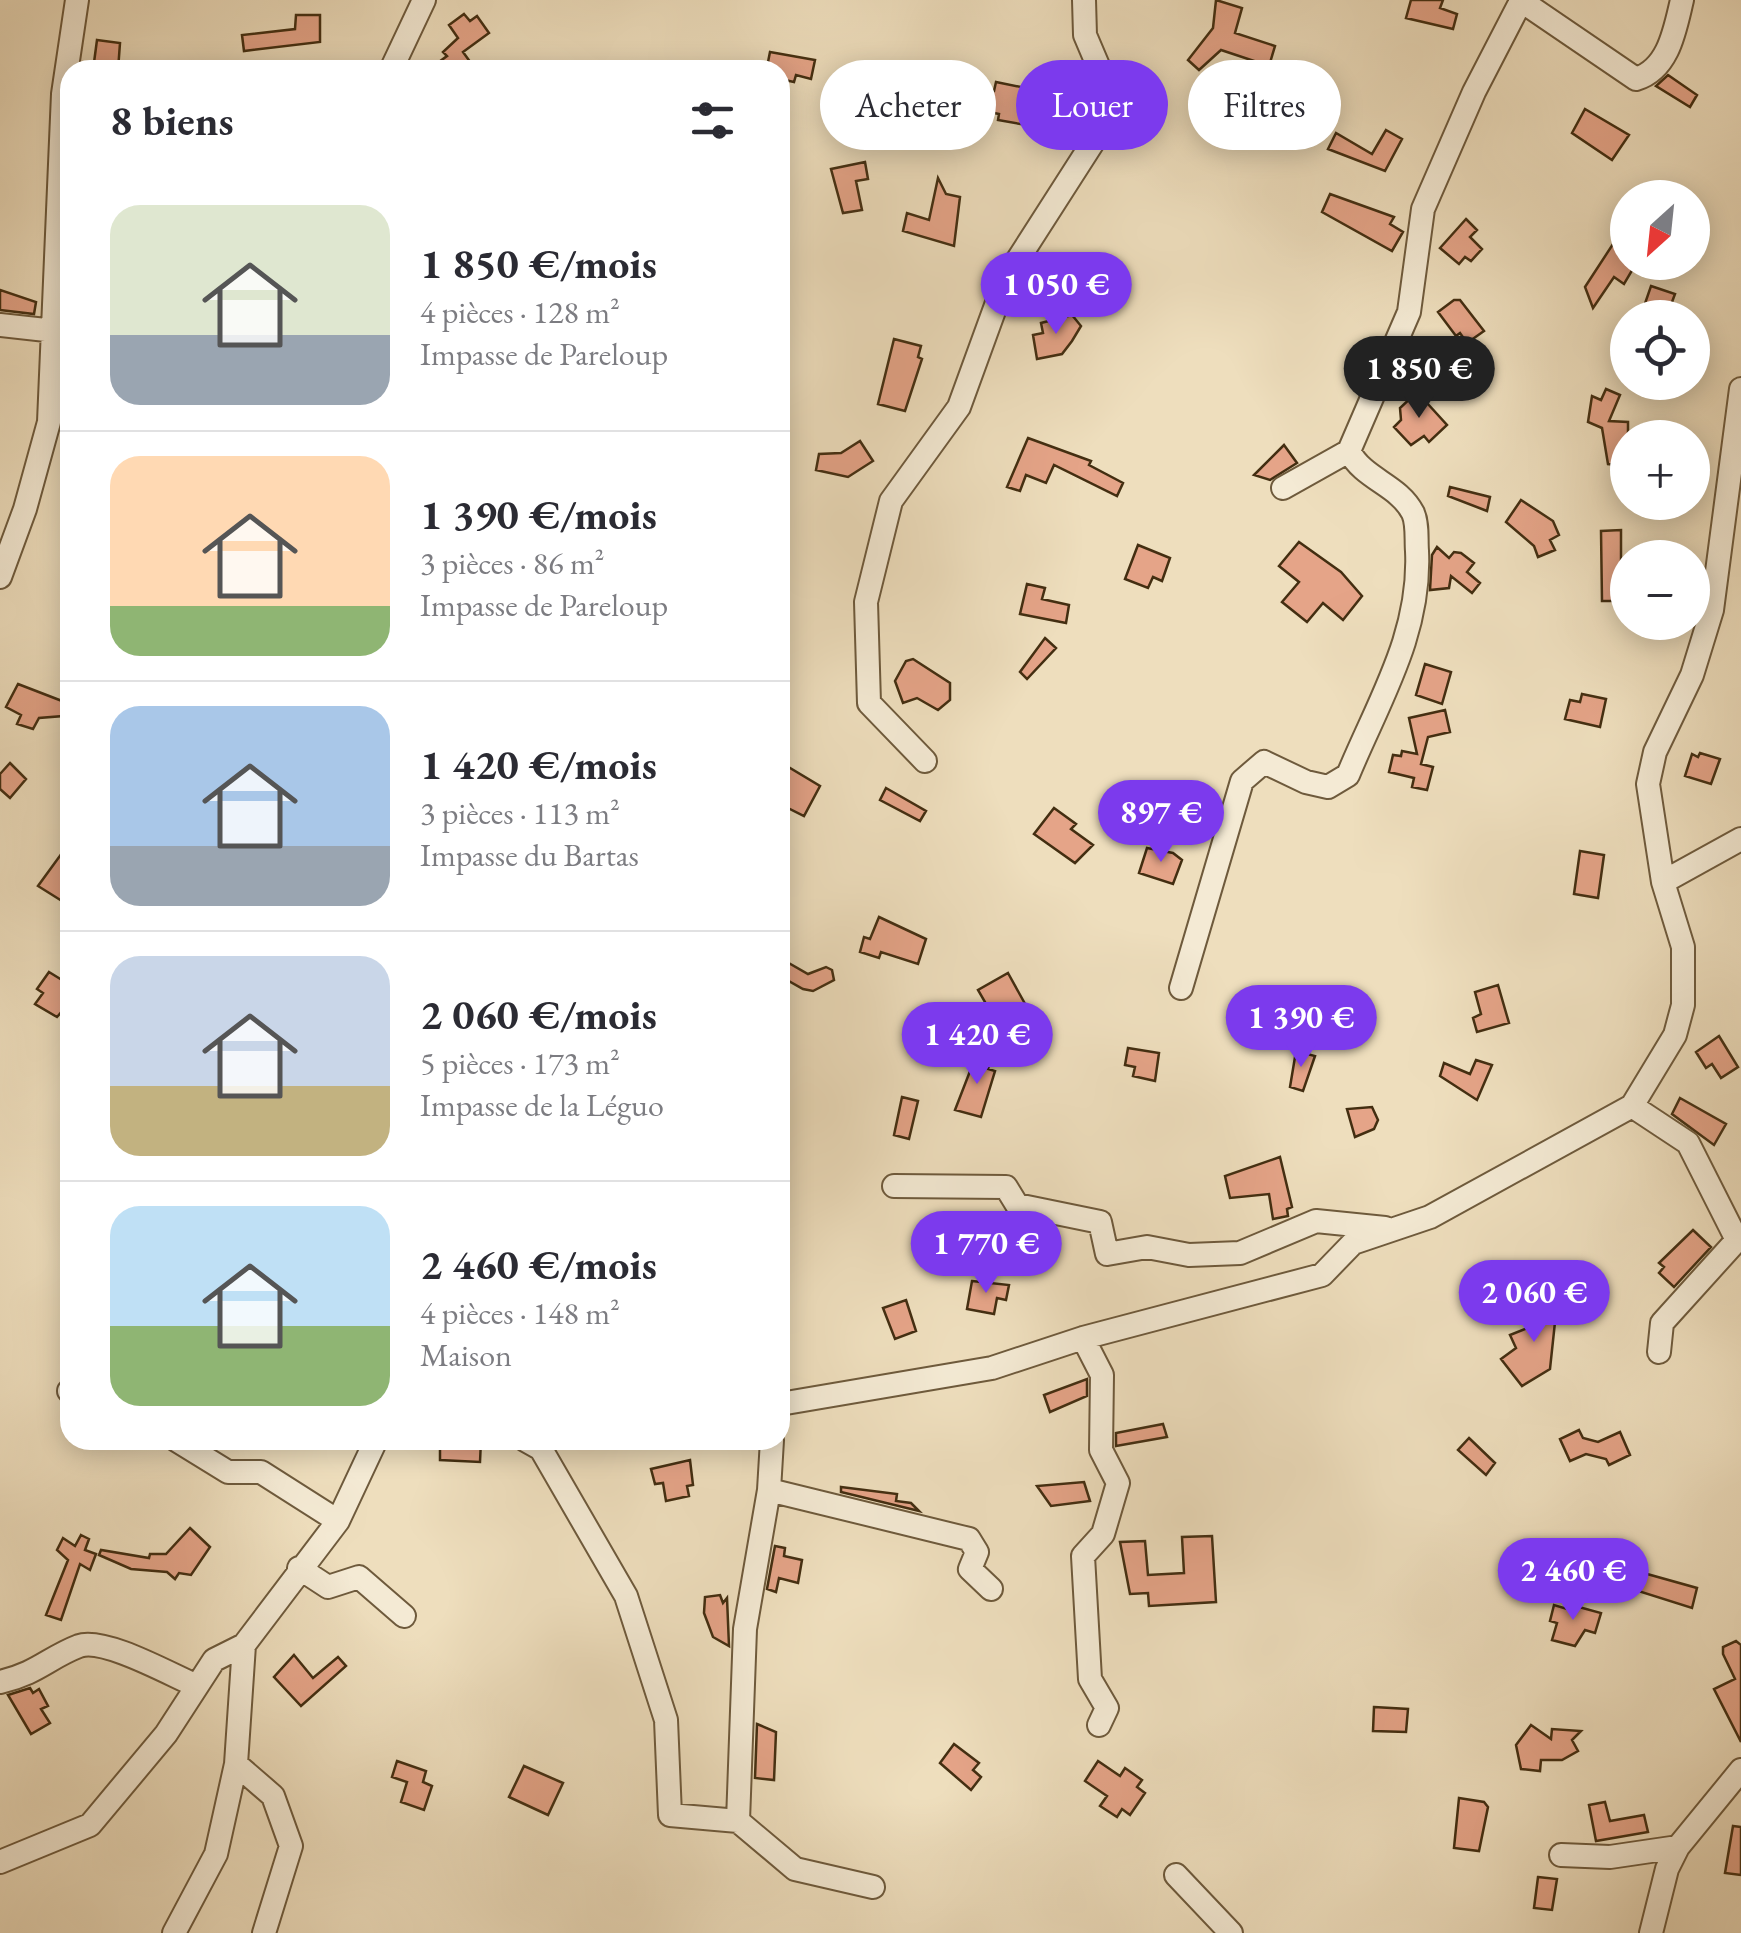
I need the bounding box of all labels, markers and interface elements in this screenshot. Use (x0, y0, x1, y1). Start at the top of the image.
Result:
chip: Acheter (820, 60, 996, 150)
chip: Louer (1016, 60, 1168, 150)
chip: Filtres (1188, 60, 1341, 150)
text: 8 biens (110, 93, 234, 148)
icon: filters (685, 93, 740, 148)
north arrow (1610, 180, 1710, 280)
map controls (1610, 180, 1710, 640)
text: 1 850 €/mois (420, 236, 657, 291)
icon: home (190, 245, 310, 365)
pin: 1 050 € (964, 252, 1148, 337)
text: 1 050 € (1003, 263, 1109, 305)
text: 4 pièces · 128 m² (420, 291, 620, 333)
button: locate (1610, 300, 1710, 400)
text: Impasse de Pareloup (420, 333, 668, 375)
pin: 1 850 € (1327, 336, 1511, 421)
text: 1 850 € (1366, 347, 1472, 389)
button: + (1610, 420, 1710, 520)
text: 1 390 €/mois (420, 487, 657, 542)
icon: home (190, 496, 310, 616)
button: − (1610, 540, 1710, 640)
text: 3 pièces · 86 m² (420, 542, 604, 584)
text: Impasse de Pareloup (420, 584, 668, 626)
text: 1 420 €/mois (420, 737, 657, 792)
icon: home (190, 746, 310, 866)
pin: 897 € (1091, 780, 1231, 865)
text: 897 € (1120, 791, 1202, 833)
text: 3 pièces · 113 m² (420, 792, 620, 834)
text: Impasse du Bartas (420, 834, 639, 876)
pin: 1 390 € (1209, 985, 1393, 1070)
text: 2 060 €/mois (420, 987, 657, 1042)
icon: home (190, 996, 310, 1116)
text: 1 390 € (1248, 996, 1354, 1038)
pin: 1 420 € (885, 1002, 1069, 1087)
text: 1 420 € (924, 1013, 1030, 1055)
text: 5 pièces · 173 m² (420, 1042, 620, 1084)
text: Impasse de la Léguo (420, 1084, 664, 1126)
pin: 1 770 € (894, 1211, 1078, 1296)
text: 1 770 € (933, 1222, 1039, 1264)
text: 2 460 €/mois (420, 1237, 657, 1292)
icon: home (190, 1246, 310, 1366)
pin: 2 060 € (1442, 1260, 1626, 1345)
text: 2 060 € (1481, 1271, 1587, 1313)
text: 4 pièces · 148 m² (420, 1292, 620, 1334)
text: Maison (420, 1334, 512, 1376)
pin: 2 460 € (1481, 1538, 1665, 1623)
text: 2 460 € (1520, 1549, 1626, 1591)

